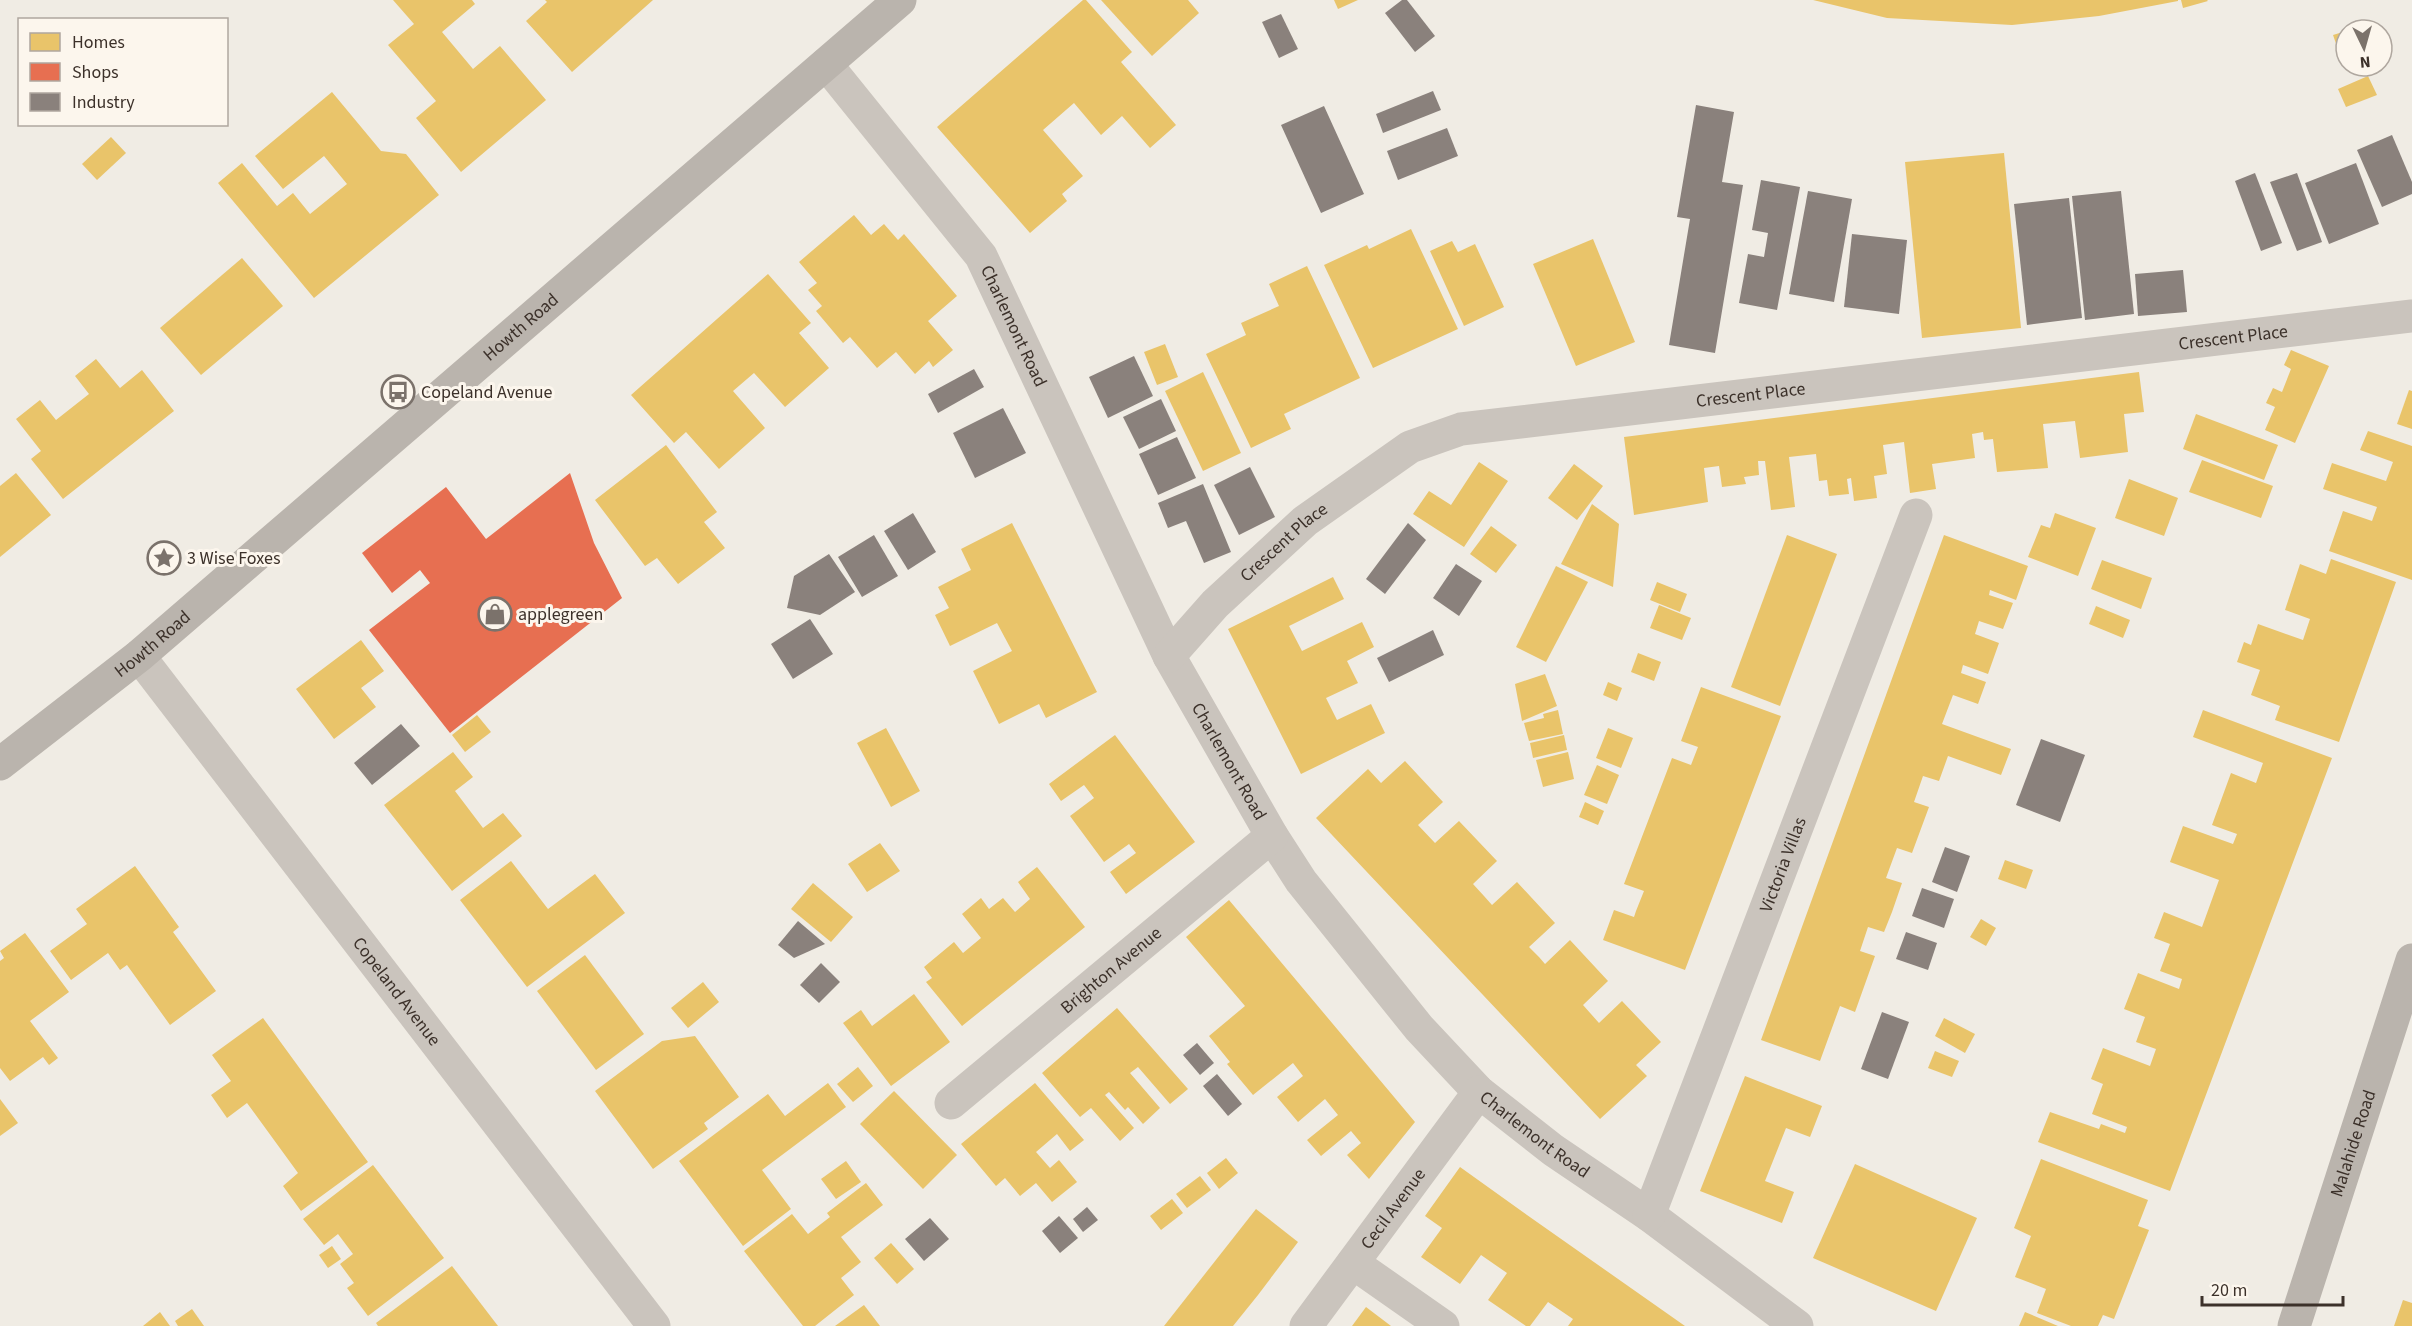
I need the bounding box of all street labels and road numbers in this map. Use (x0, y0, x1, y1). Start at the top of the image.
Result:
street label: Charlemont Road (974, 261, 1053, 391)
street label: Howth Road (478, 288, 564, 367)
street label: Crescent Place (2177, 319, 2289, 357)
street label: Crescent Place (1695, 376, 1807, 414)
street label: Crescent Place (1235, 497, 1333, 588)
street label: Howth Road (109, 605, 196, 684)
street label: Charlemont Road (1185, 698, 1272, 825)
street label: Victoria Villas (1754, 814, 1813, 916)
street label: Brighton Avenue (1055, 921, 1167, 1020)
street label: Copeland Avenue (346, 932, 446, 1052)
street label: Charlemont Road (1474, 1085, 1595, 1184)
street label: Malahide Road (2324, 1087, 2382, 1200)
street label: Cecil Avenue (1355, 1163, 1432, 1255)

